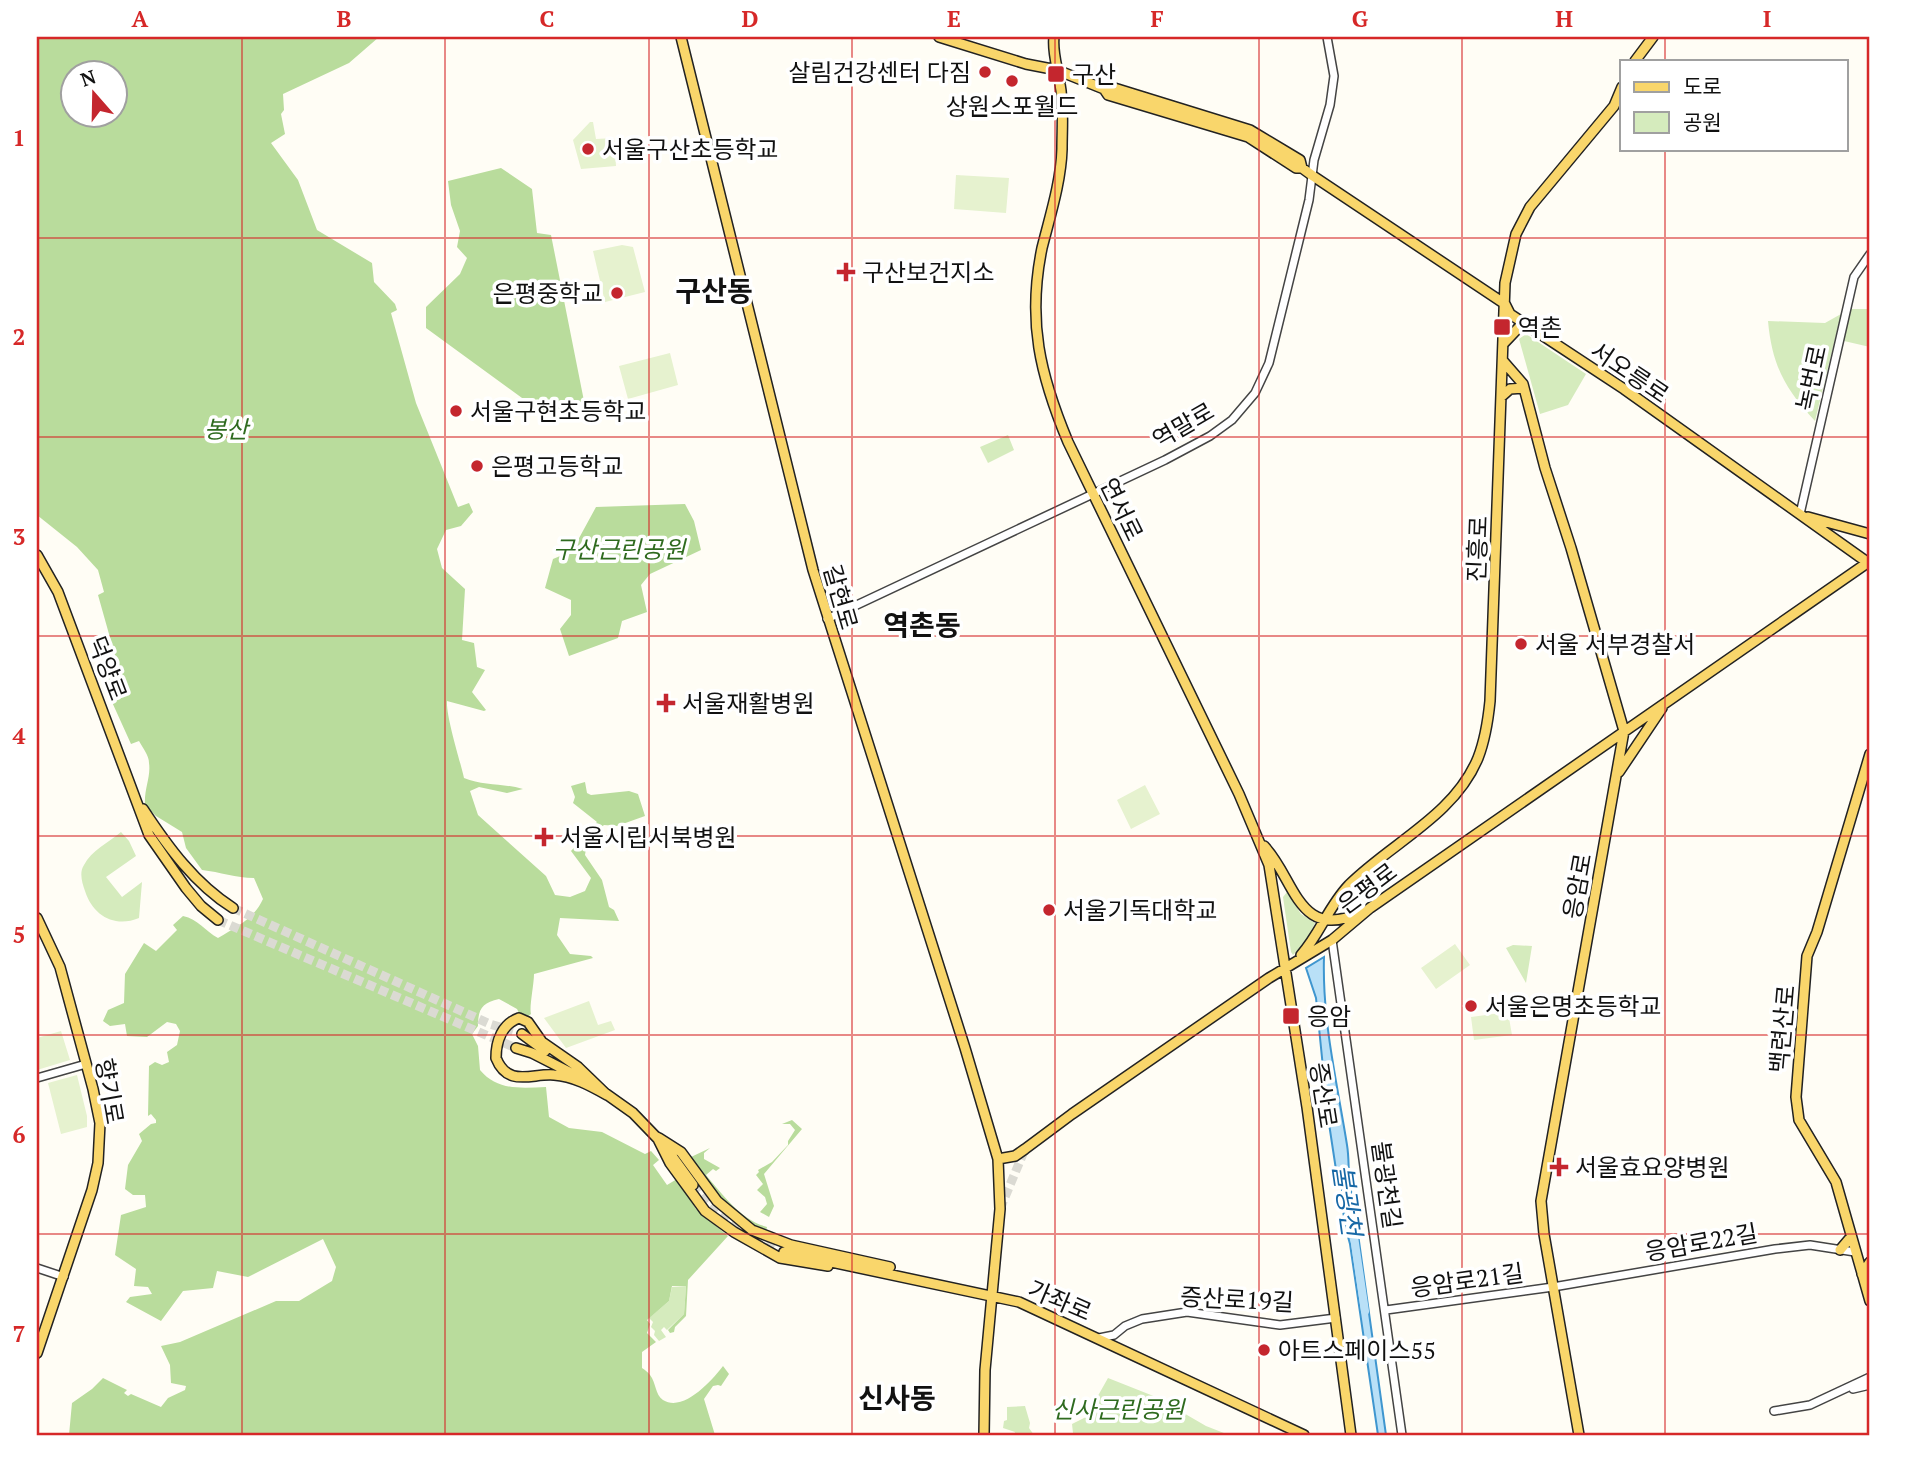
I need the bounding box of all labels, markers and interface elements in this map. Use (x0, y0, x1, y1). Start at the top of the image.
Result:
text: A (132, 3, 149, 34)
text: B (337, 3, 352, 34)
text: C (540, 3, 555, 34)
text: D (742, 3, 759, 34)
text: E (947, 3, 961, 34)
text: F (1150, 3, 1164, 34)
text: G (1352, 3, 1369, 34)
text: H (1555, 3, 1573, 34)
text: I (1763, 3, 1771, 34)
place label: 살림건강센터 다짐 (789, 56, 971, 88)
place label: 구산 (1072, 58, 1116, 90)
north arrow (60, 60, 130, 130)
legend (1620, 60, 1848, 150)
text: N (77, 63, 100, 92)
marker: 살림건강센터 다짐 (977, 64, 993, 80)
marker: 구산 (1046, 64, 1066, 84)
text: 도로 (1683, 72, 1722, 100)
marker: 상원스포월드 (1004, 73, 1020, 89)
place label: 상원스포월드 (946, 90, 1078, 122)
text: 공원 (1683, 108, 1722, 136)
text: 1 (13, 122, 26, 153)
place label: 서울구산초등학교 (602, 133, 779, 165)
marker: 서울구산초등학교 (580, 141, 596, 157)
place label: 구산보건지소 (862, 256, 994, 288)
marker: 구산보건지소 (836, 262, 856, 282)
district label: 구산동 (675, 272, 753, 309)
place label: 은평중학교 (493, 277, 603, 309)
marker: 은평중학교 (609, 285, 625, 301)
place label: 역촌 (1518, 311, 1562, 343)
marker: 역촌 (1492, 317, 1512, 337)
text: 2 (13, 321, 26, 352)
street label: 서오릉로 (1584, 334, 1676, 410)
street label: 녹번로 (1788, 342, 1834, 414)
place label: 서울구현초등학교 (470, 395, 647, 427)
street label: 역말로 (1146, 395, 1220, 455)
marker: 서울구현초등학교 (448, 403, 464, 419)
park label: 봉산 (204, 413, 251, 445)
place label: 은평고등학교 (491, 450, 623, 482)
marker: 은평고등학교 (469, 458, 485, 474)
street label: 연서로 (1093, 472, 1151, 546)
street label: 진흥로 (1460, 515, 1494, 583)
text: 3 (13, 521, 26, 552)
park label: 구산근린공원 (553, 533, 687, 565)
street label: 갈현로 (816, 561, 866, 633)
district label: 역촌동 (883, 606, 961, 643)
place label: 서울 서부경찰서 (1535, 628, 1695, 660)
street label: 덕양로 (81, 631, 135, 705)
marker: 서울 서부경찰서 (1513, 636, 1529, 652)
place label: 서울재활병원 (682, 687, 814, 719)
marker: 서울재활병원 (656, 693, 676, 713)
text: 4 (13, 720, 26, 751)
place label: 서울시립서북병원 (560, 821, 737, 853)
marker: 서울시립서북병원 (534, 827, 554, 847)
street label: 응암로 (1555, 851, 1599, 921)
street label: 은평로 (1331, 855, 1403, 921)
place label: 서울기독대학교 (1063, 894, 1218, 926)
marker: 서울기독대학교 (1041, 902, 1057, 918)
text: 5 (13, 919, 26, 950)
street label: 백련산로 (1762, 984, 1802, 1074)
place label: 서울은명초등학교 (1485, 990, 1662, 1022)
marker: 서울은명초등학교 (1463, 998, 1479, 1014)
place label: 응암 (1307, 1000, 1351, 1032)
marker: 응암 (1281, 1006, 1301, 1026)
street label: 향기로 (88, 1056, 132, 1126)
street label: 증산로 (1303, 1060, 1345, 1130)
text: 6 (13, 1119, 26, 1150)
street label: 불광천길 (1365, 1139, 1409, 1231)
place label: 서울효요양병원 (1575, 1151, 1730, 1183)
marker: 서울효요양병원 (1549, 1157, 1569, 1177)
water label: 불광천 (1326, 1162, 1370, 1241)
street label: 응암로22길 (1642, 1216, 1760, 1268)
street label: 응암로21길 (1408, 1256, 1526, 1304)
street label: 가좌로 (1023, 1272, 1097, 1328)
street label: 증산로19길 (1179, 1280, 1295, 1318)
text: 7 (13, 1318, 26, 1349)
place label: 아트스페이스55 (1278, 1334, 1436, 1366)
marker: 아트스페이스55 (1256, 1342, 1272, 1358)
district label: 신사동 (858, 1379, 936, 1416)
park label: 신사근린공원 (1052, 1393, 1186, 1425)

